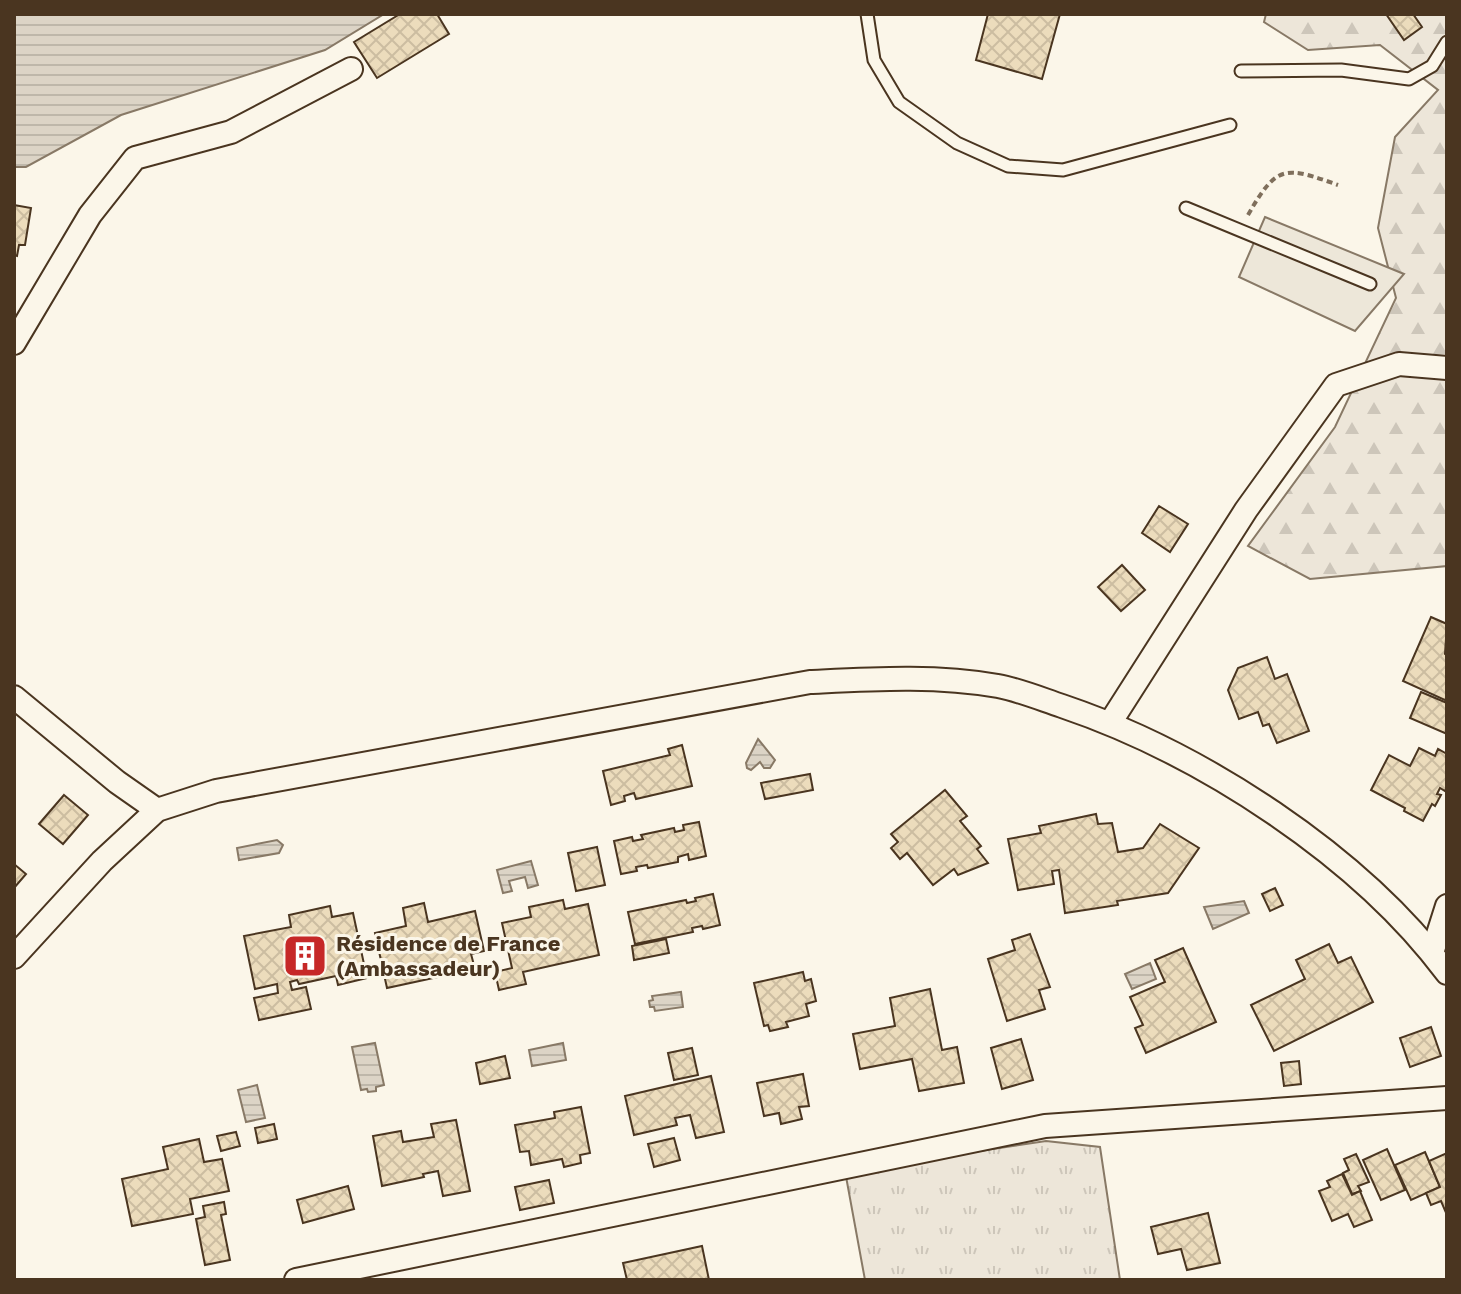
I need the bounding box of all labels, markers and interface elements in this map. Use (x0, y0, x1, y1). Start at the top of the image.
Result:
place label: Résidence de France (Ambassadeur) (336, 931, 560, 981)
building icon: Résidence de France (Ambassadeur) (281, 932, 329, 980)

